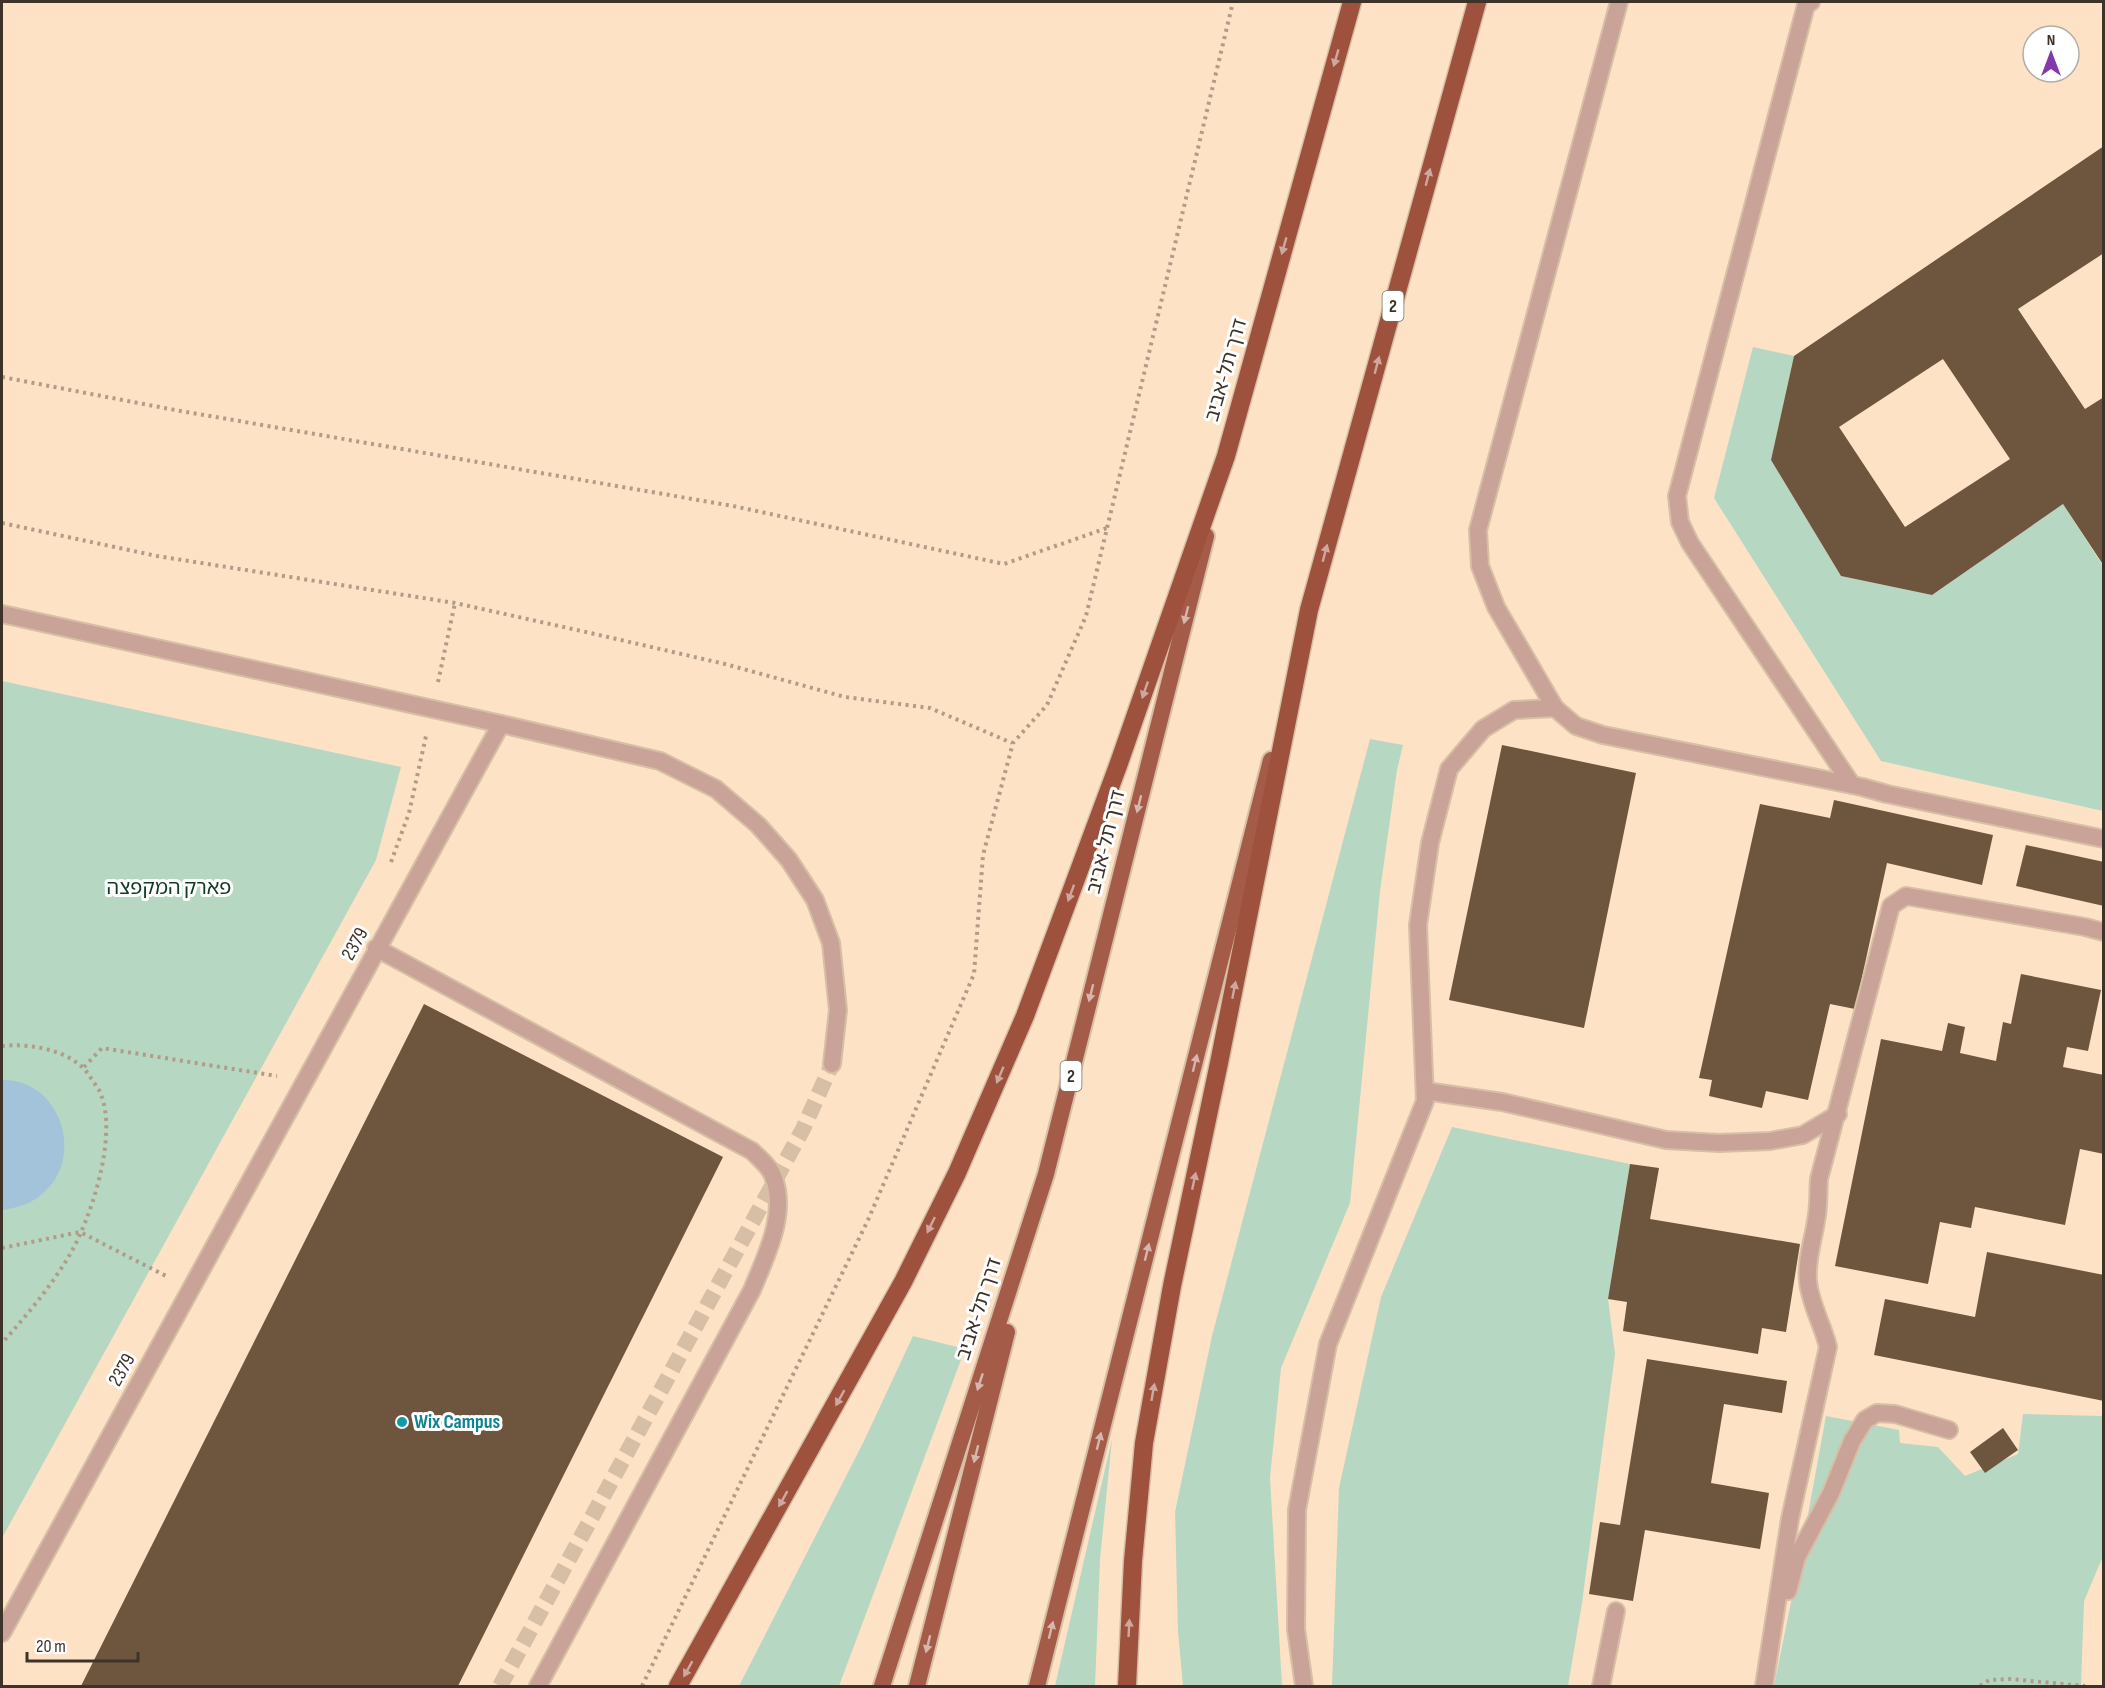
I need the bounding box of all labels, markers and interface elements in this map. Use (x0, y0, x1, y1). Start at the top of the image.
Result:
north arrow (2021, 24, 2081, 84)
text: N (2047, 31, 2055, 50)
one-way arrow (1331, 49, 1340, 67)
one-way arrow (1424, 168, 1433, 186)
one-way arrow (1279, 237, 1288, 255)
road number: 2 (1382, 291, 1404, 321)
street label: דרך תל-אביב (1200, 316, 1252, 424)
one-way arrow (1372, 356, 1382, 374)
one-way arrow (1321, 544, 1330, 562)
one-way arrow (1181, 606, 1190, 624)
one-way arrow (1139, 681, 1149, 699)
street label: דרך תל-אביב (1082, 788, 1130, 896)
one-way arrow (1133, 795, 1143, 813)
park label: פארק המקפצה (107, 876, 231, 900)
one-way arrow (1066, 884, 1075, 902)
street label: 2379 (336, 924, 374, 964)
one-way arrow (1230, 980, 1239, 999)
one-way arrow (1086, 984, 1096, 1002)
one-way arrow (1190, 1053, 1200, 1072)
road number: 2 (1060, 1061, 1082, 1091)
one-way arrow (995, 1066, 1005, 1084)
one-way arrow (1190, 1171, 1199, 1190)
one-way arrow (927, 1217, 936, 1234)
one-way arrow (1143, 1242, 1152, 1260)
street label: דרך תל-אביב (951, 1255, 1007, 1363)
street label: 2379 (103, 1350, 141, 1390)
one-way arrow (974, 1373, 984, 1391)
one-way arrow (1149, 1383, 1158, 1402)
one-way arrow (835, 1389, 845, 1406)
place label: Wix Campus (414, 1410, 500, 1434)
marker: Wix Campus (395, 1415, 409, 1429)
one-way arrow (1095, 1432, 1105, 1450)
one-way arrow (970, 1445, 980, 1464)
one-way arrow (778, 1491, 788, 1508)
one-way arrow (1125, 1619, 1134, 1638)
one-way arrow (1047, 1621, 1057, 1639)
scale bar (27, 1625, 138, 1663)
one-way arrow (922, 1634, 932, 1653)
text: 20 m (36, 1636, 66, 1657)
one-way arrow (683, 1661, 693, 1678)

